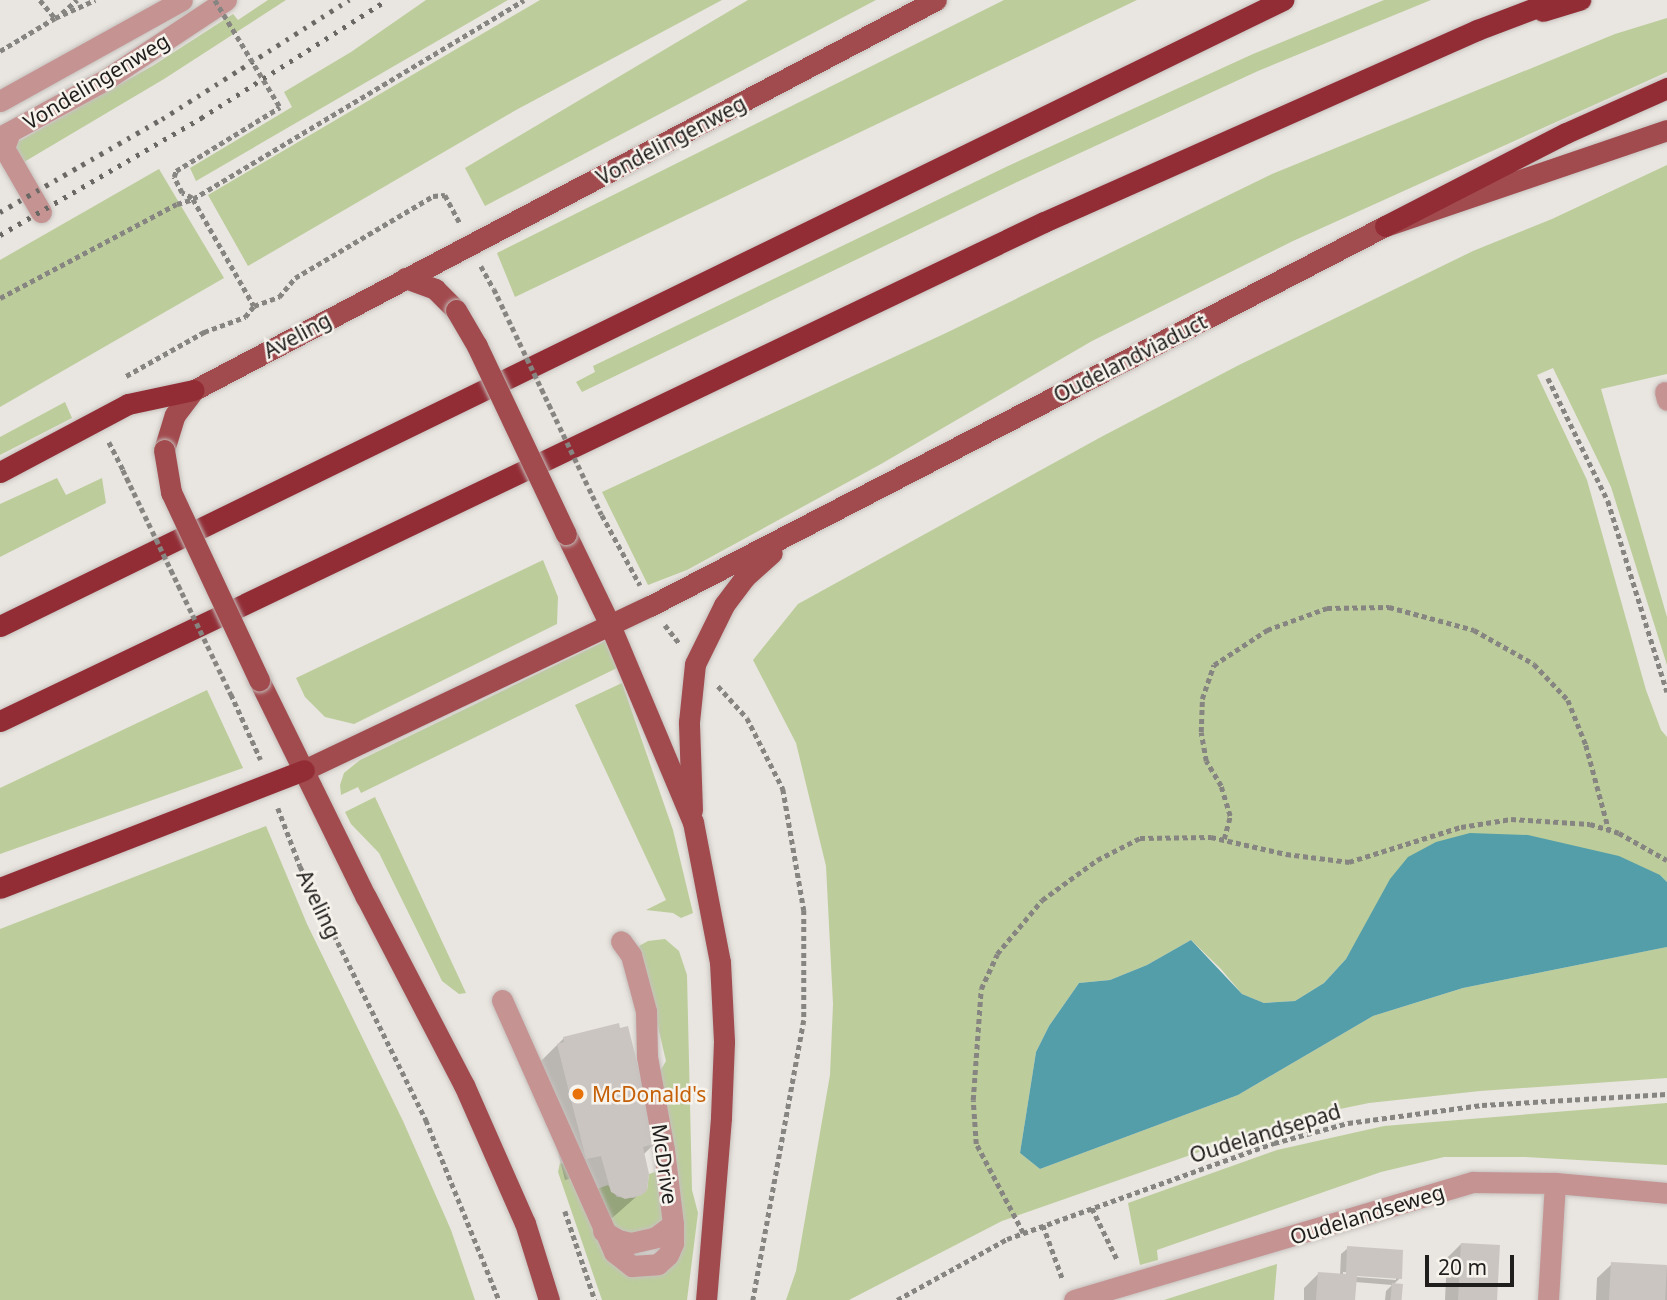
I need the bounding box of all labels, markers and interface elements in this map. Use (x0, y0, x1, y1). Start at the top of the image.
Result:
street label: Vondelingenweg (19, 28, 173, 134)
street label: Vondelingenweg (592, 90, 750, 190)
street label: Aveling (259, 307, 335, 363)
street label: Oudelandviaduct (1049, 308, 1211, 408)
street label: Aveling (292, 866, 346, 942)
place label: McDonald's (592, 1081, 706, 1107)
marker: McDonald's (570, 1086, 586, 1102)
street label: Oudelandsepad (1186, 1098, 1344, 1168)
street label: McDrive (647, 1122, 683, 1206)
street label: Oudelandseweg (1287, 1179, 1447, 1249)
scale bar (1429, 1240, 1518, 1284)
text: 20 m (1438, 1253, 1487, 1281)

